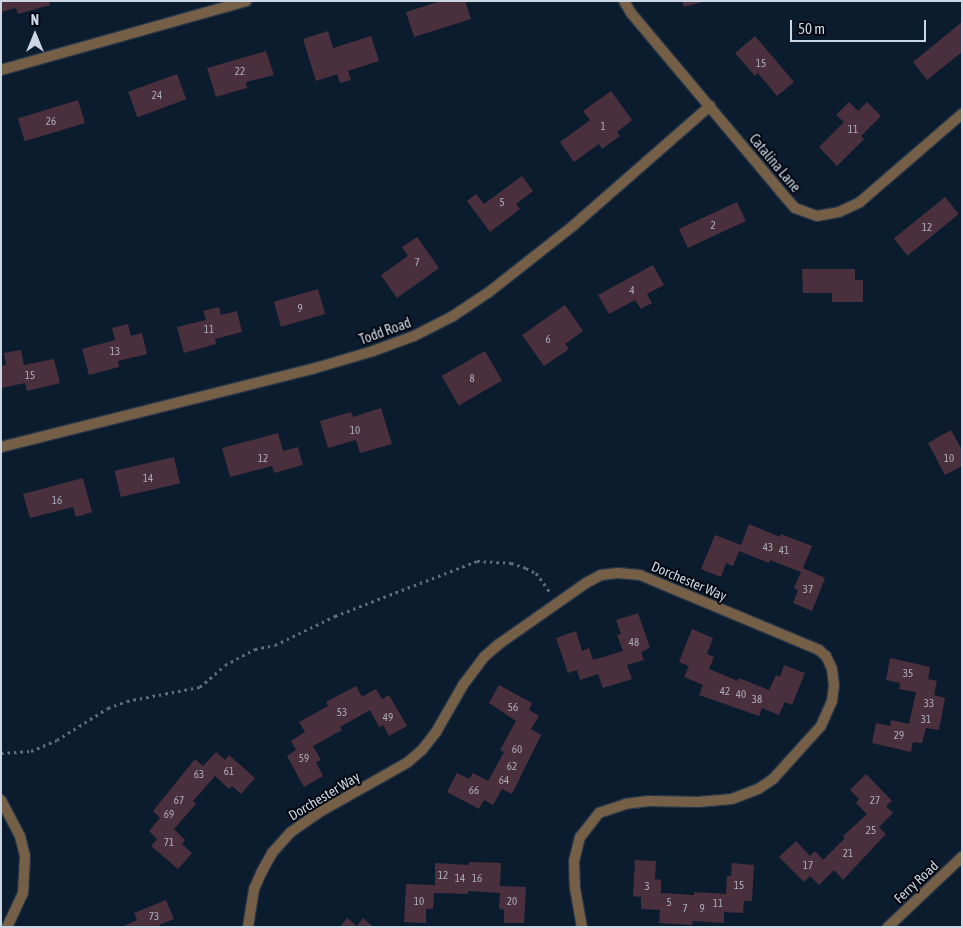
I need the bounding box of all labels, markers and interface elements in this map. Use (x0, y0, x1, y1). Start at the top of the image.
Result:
north arrow (10, 10, 60, 60)
scale bar (793, 10, 929, 42)
text: N (31, 12, 39, 28)
text: 50 m (798, 20, 825, 37)
house number: 15 (756, 56, 766, 70)
house number: 22 (235, 64, 245, 78)
house number: 24 (152, 88, 162, 102)
house number: 26 (46, 114, 56, 128)
house number: 1 (600, 119, 606, 133)
house number: 11 (848, 122, 858, 136)
street label: Catalina Lane (746, 131, 804, 195)
house number: 5 (499, 195, 505, 209)
house number: 2 (710, 218, 716, 232)
house number: 12 (922, 220, 932, 234)
house number: 7 (414, 255, 420, 269)
house number: 4 (629, 283, 635, 297)
house number: 9 (297, 301, 303, 315)
street label: Todd Road (357, 314, 413, 348)
house number: 11 (204, 322, 214, 336)
house number: 6 (545, 332, 551, 346)
house number: 13 (110, 344, 120, 358)
house number: 15 (25, 368, 35, 382)
house number: 8 (469, 371, 475, 385)
house number: 10 (350, 423, 360, 437)
house number: 12 (258, 451, 268, 465)
house number: 10 (944, 451, 954, 465)
house number: 14 (143, 471, 153, 485)
house number: 16 (52, 493, 62, 507)
house number: 43 (763, 540, 773, 554)
house number: 41 (779, 543, 789, 557)
street label: Dorchester Way (649, 558, 729, 604)
house number: 37 (803, 582, 813, 596)
house number: 48 (629, 635, 639, 649)
house number: 35 (903, 666, 913, 680)
house number: 42 (720, 684, 730, 698)
house number: 40 (736, 687, 746, 701)
house number: 38 (752, 692, 762, 706)
house number: 33 (924, 696, 934, 710)
house number: 56 (508, 700, 518, 714)
house number: 53 (337, 705, 347, 719)
house number: 49 (383, 710, 393, 724)
house number: 31 (921, 712, 931, 726)
house number: 29 (894, 728, 904, 742)
house number: 60 (512, 742, 522, 756)
house number: 59 (299, 751, 309, 765)
house number: 62 (507, 759, 517, 773)
house number: 61 (224, 764, 234, 778)
house number: 63 (194, 767, 204, 781)
street label: Dorchester Way (285, 768, 363, 824)
house number: 64 (499, 773, 509, 787)
house number: 66 (469, 783, 479, 797)
house number: 67 (174, 793, 184, 807)
house number: 27 (870, 793, 880, 807)
house number: 69 (164, 807, 174, 821)
house number: 25 (866, 823, 876, 837)
house number: 71 (164, 835, 174, 849)
house number: 21 (843, 846, 853, 860)
street label: Ferry Road (890, 857, 942, 907)
house number: 17 (803, 858, 813, 872)
house number: 12 (438, 868, 448, 882)
house number: 14 (455, 871, 465, 885)
house number: 16 (472, 871, 482, 885)
house number: 15 (734, 878, 744, 892)
house number: 3 (644, 879, 650, 893)
house number: 10 (414, 894, 424, 908)
house number: 20 (507, 894, 517, 908)
house number: 5 (666, 895, 672, 909)
house number: 11 (713, 896, 723, 910)
house number: 7 (682, 901, 688, 915)
house number: 9 (699, 901, 705, 915)
house number: 73 (149, 909, 159, 923)

